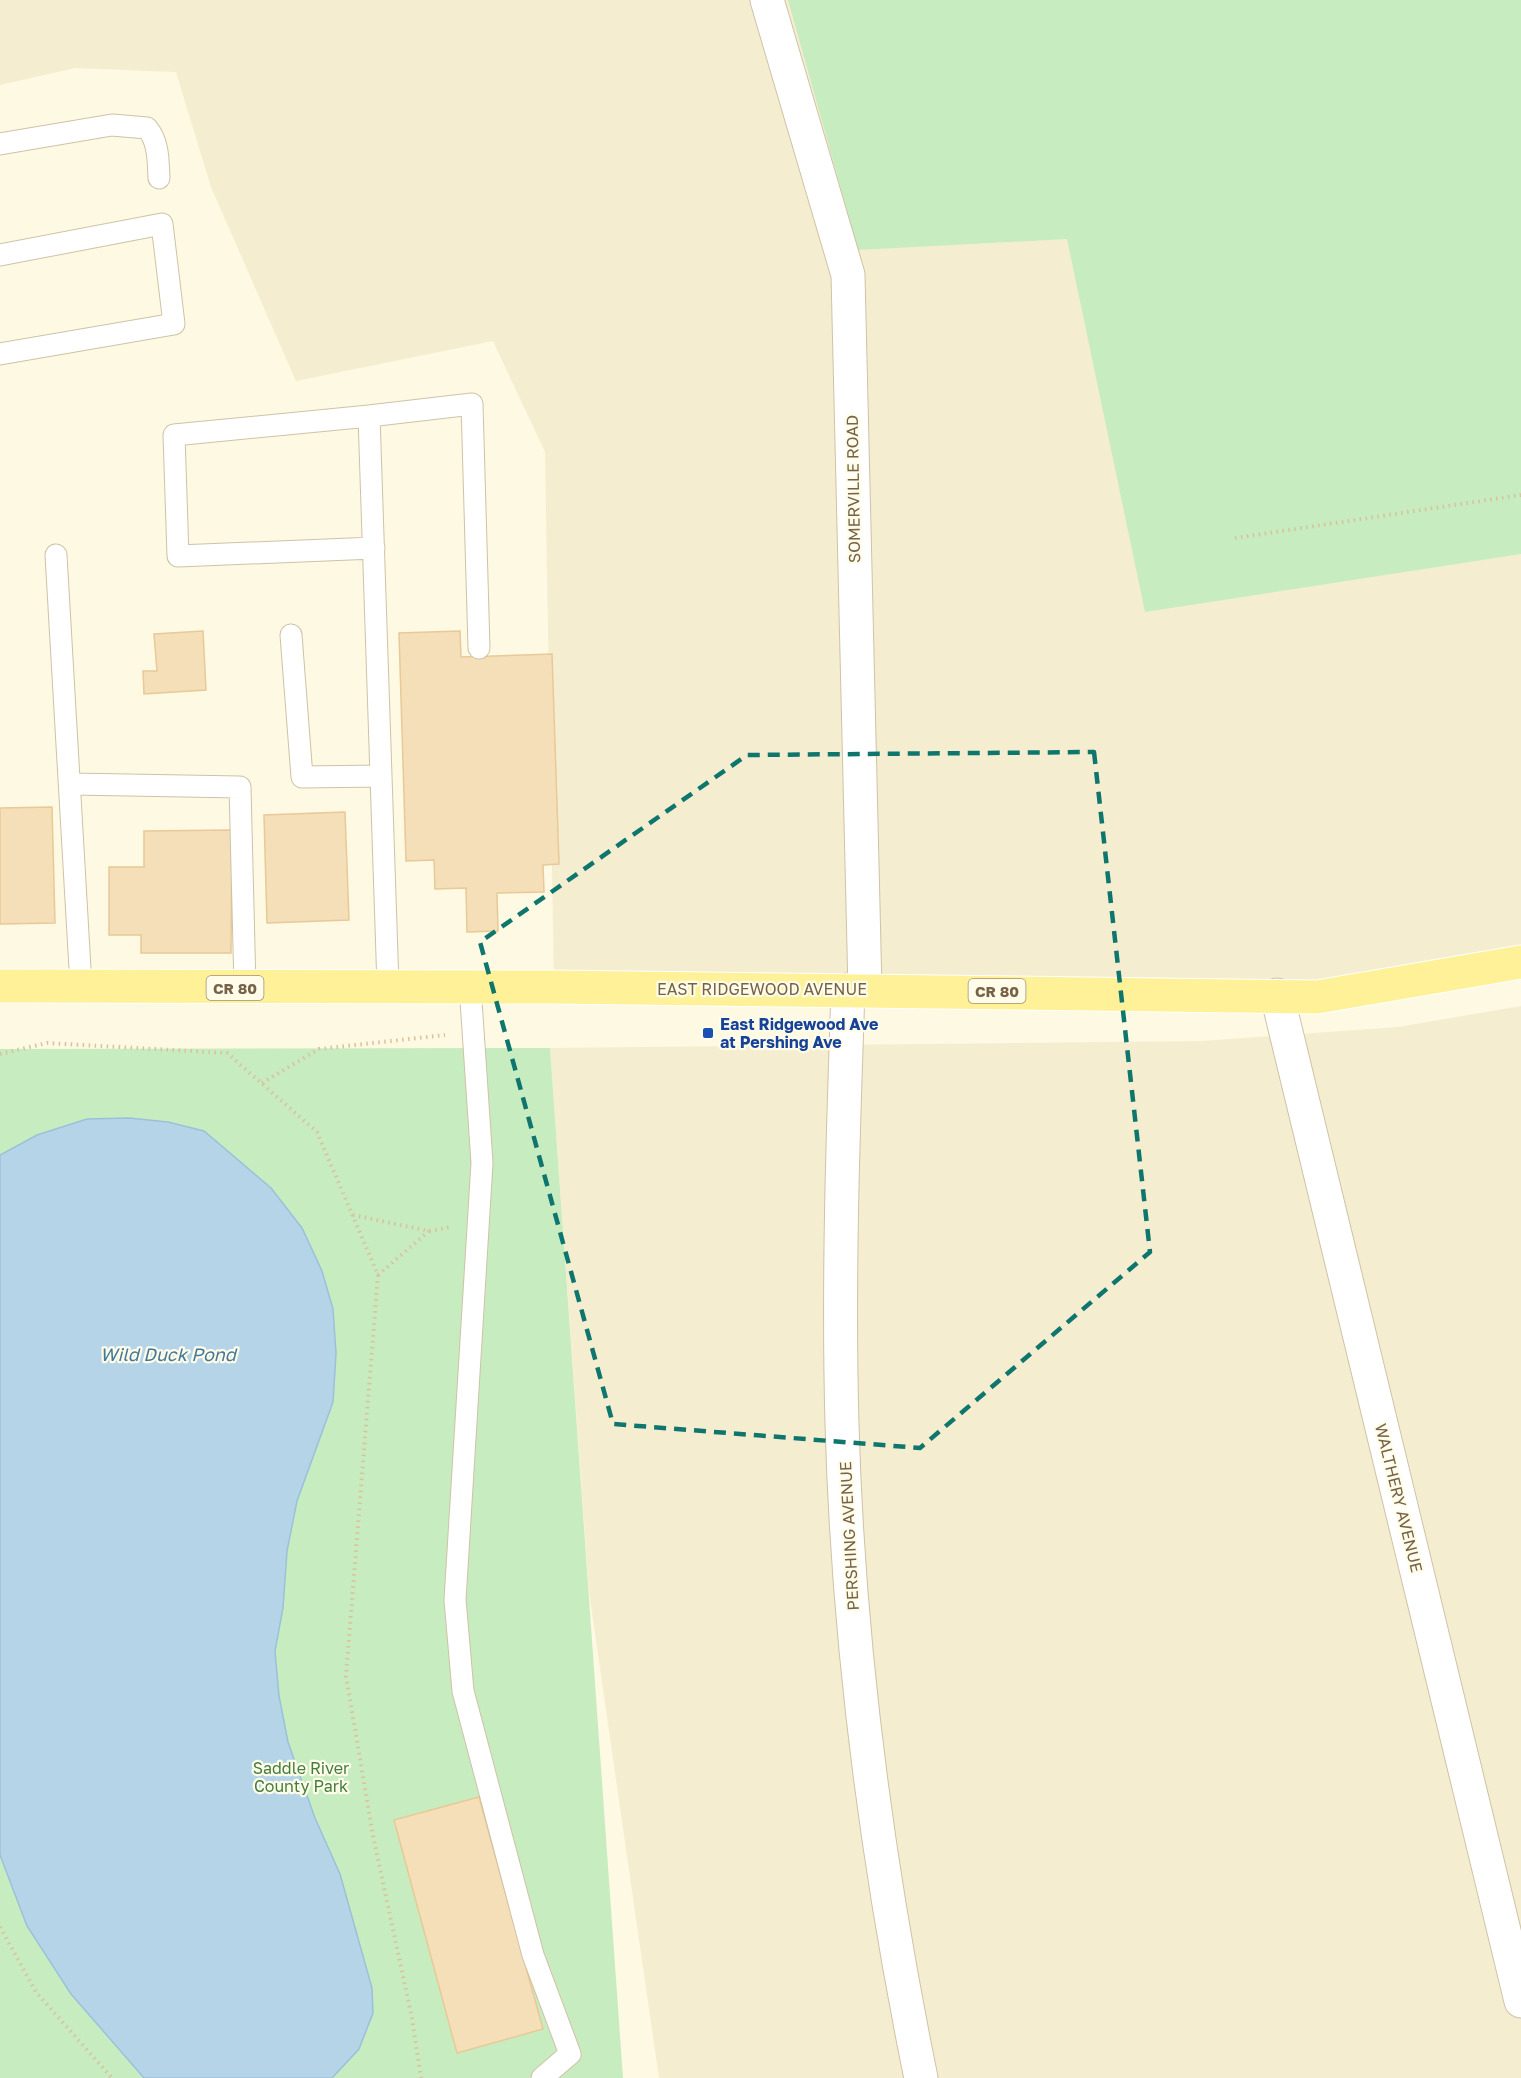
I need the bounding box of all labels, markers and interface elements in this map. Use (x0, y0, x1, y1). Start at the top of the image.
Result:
street label: SOMERVILLE ROAD (842, 415, 864, 563)
road number: CR 80 (206, 976, 264, 1000)
street label: EAST RIDGEWOOD AVENUE (657, 979, 867, 999)
road number: CR 80 (968, 979, 1026, 1003)
place label: East Ridgewood Ave at Pershing Ave (720, 1014, 879, 1052)
marker: East Ridgewood Ave at Pershing Ave (701, 1026, 715, 1040)
water label: Wild Duck Pond (100, 1343, 238, 1365)
street label: WALTHERY AVENUE (1371, 1421, 1427, 1575)
street label: PERSHING AVENUE (835, 1461, 863, 1611)
park label: Saddle River County Park (253, 1758, 349, 1796)

